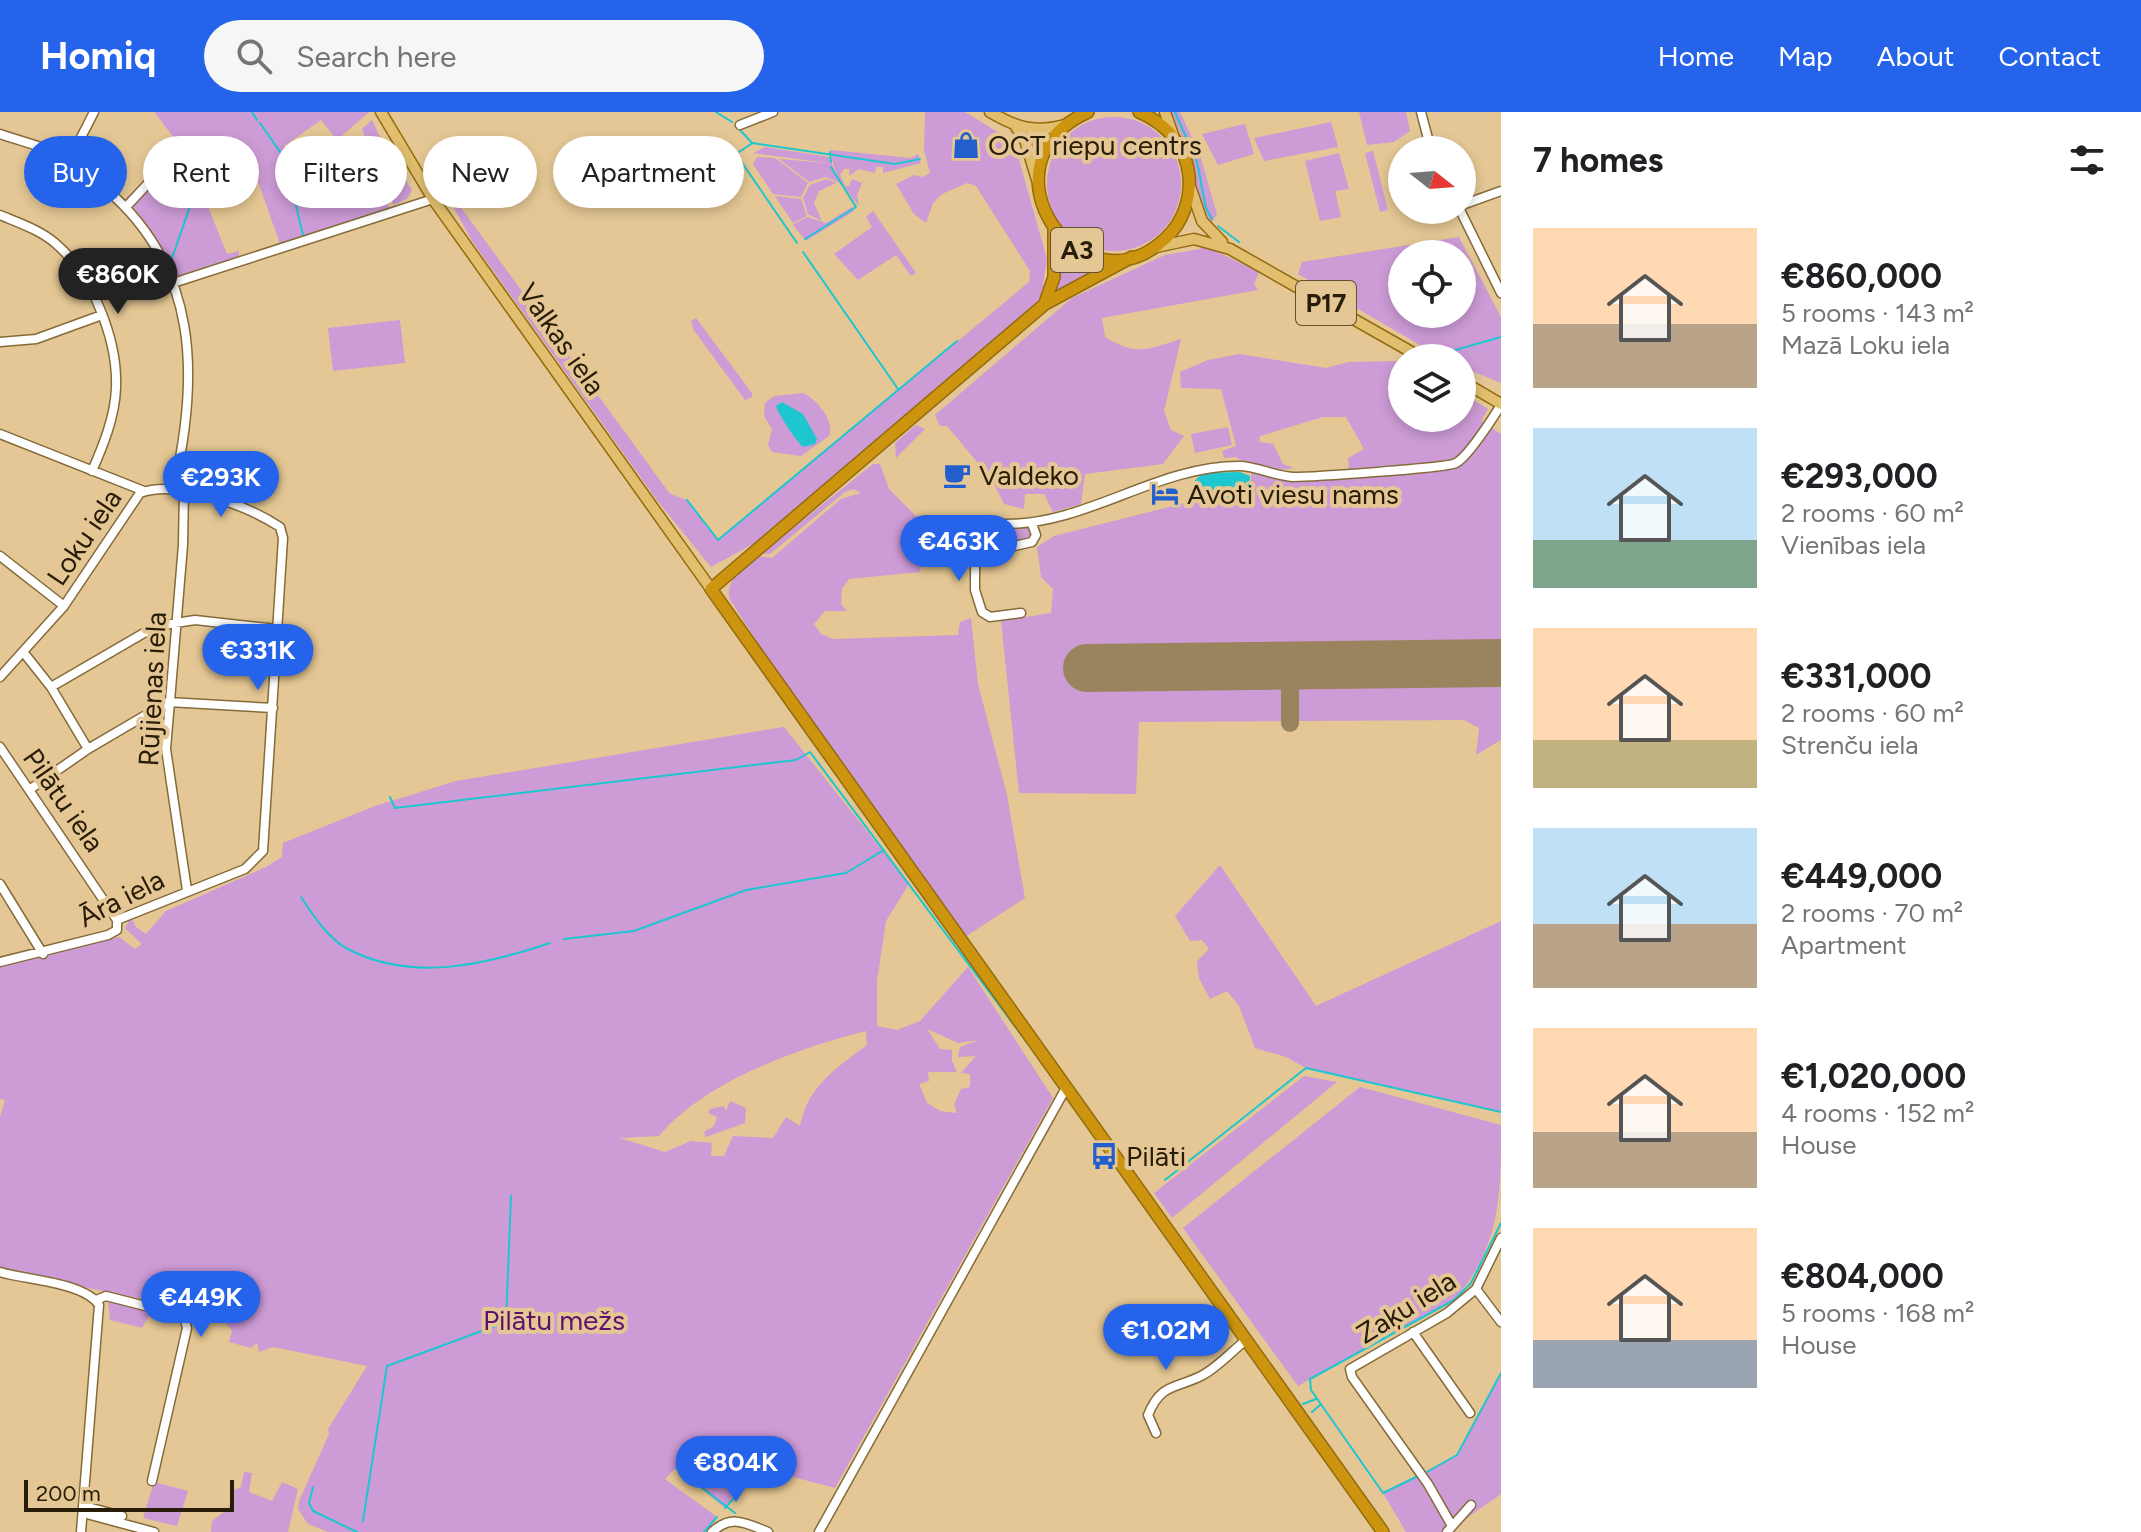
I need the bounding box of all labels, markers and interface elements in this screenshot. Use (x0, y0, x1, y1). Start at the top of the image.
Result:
search box (204, 20, 764, 92)
text: Homiq (40, 33, 156, 79)
icon: search (232, 34, 276, 78)
text: Search here (296, 38, 456, 75)
text: Home (1658, 39, 1734, 73)
text: Map (1778, 39, 1833, 73)
text: About (1877, 39, 1954, 73)
text: Contact (1998, 39, 2101, 73)
place label: OCT riepu centrs (988, 128, 1202, 162)
shop icon: OCT riepu centrs (951, 130, 981, 160)
chip: Buy (24, 136, 127, 208)
chip: Rent (143, 136, 259, 208)
chip: Filters (275, 136, 407, 208)
chip: New (423, 136, 537, 208)
chip: Apartment (553, 136, 744, 208)
north arrow (1388, 136, 1476, 224)
map controls (1388, 136, 1476, 432)
icon: filters (2065, 138, 2109, 182)
text: 7 homes (1533, 140, 1663, 181)
road number: A3 (1051, 228, 1103, 272)
button: locate (1388, 240, 1476, 328)
pin: €860K (62, 248, 174, 316)
text: €860,000 (1781, 256, 1942, 297)
text: €860K (76, 258, 160, 290)
icon: home (1597, 260, 1693, 356)
street label: Valkas iela (511, 277, 613, 401)
road number: P17 (1296, 281, 1356, 325)
text: 5 rooms · 143 m² (1781, 297, 1974, 329)
text: Mazā Loku iela (1781, 329, 1950, 361)
button: layers (1388, 344, 1476, 432)
pin: €293K (165, 451, 277, 519)
text: €293,000 (1781, 456, 1938, 497)
place label: Valdeko (979, 458, 1079, 492)
cafe icon: Valdeko (942, 460, 972, 490)
icon: home (1597, 460, 1693, 556)
text: €293K (181, 461, 261, 493)
place label: Avoti viesu nams (1187, 477, 1399, 511)
hotel icon: Avoti viesu nams (1150, 479, 1180, 509)
street label: Loku iela (39, 482, 129, 592)
text: 2 rooms · 60 m² (1781, 497, 1964, 529)
pin: €463K (903, 515, 1015, 583)
text: €463K (918, 525, 1000, 557)
text: Vienības iela (1781, 529, 1926, 561)
street label: Rūjienas iela (131, 611, 173, 767)
pin: €331K (202, 624, 314, 692)
text: €331K (220, 634, 296, 666)
text: €331,000 (1781, 656, 1932, 697)
icon: home (1597, 660, 1693, 756)
text: 2 rooms · 60 m² (1781, 697, 1964, 729)
text: Strenču iela (1781, 729, 1919, 761)
street label: Pilātu iela (16, 742, 112, 858)
text: €449,000 (1781, 856, 1942, 897)
icon: home (1597, 860, 1693, 956)
street label: Āra iela (72, 862, 170, 934)
text: 2 rooms · 70 m² (1781, 897, 1963, 929)
text: Apartment (1781, 929, 1907, 961)
text: €1,020,000 (1781, 1056, 1966, 1097)
icon: home (1597, 1060, 1693, 1156)
text: 4 rooms · 152 m² (1781, 1097, 1974, 1129)
text: House (1781, 1129, 1856, 1161)
place label: Pilāti (1126, 1139, 1186, 1173)
bus stop icon: Pilāti (1089, 1141, 1119, 1171)
text: €804,000 (1781, 1256, 1944, 1297)
icon: home (1597, 1260, 1693, 1356)
street label: Zaķu iela (1350, 1263, 1462, 1351)
pin: €449K (145, 1271, 257, 1339)
text: €449K (159, 1281, 243, 1313)
text: 5 rooms · 168 m² (1781, 1297, 1974, 1329)
park label: Pilātu mežs (483, 1303, 625, 1337)
pin: €1.02M (1101, 1304, 1231, 1372)
text: €1.02M (1121, 1314, 1211, 1346)
text: House (1781, 1329, 1856, 1361)
pin: €804K (680, 1436, 792, 1504)
text: €804K (694, 1446, 778, 1478)
scale bar (24, 1476, 234, 1512)
text: 200 m (36, 1480, 101, 1507)

